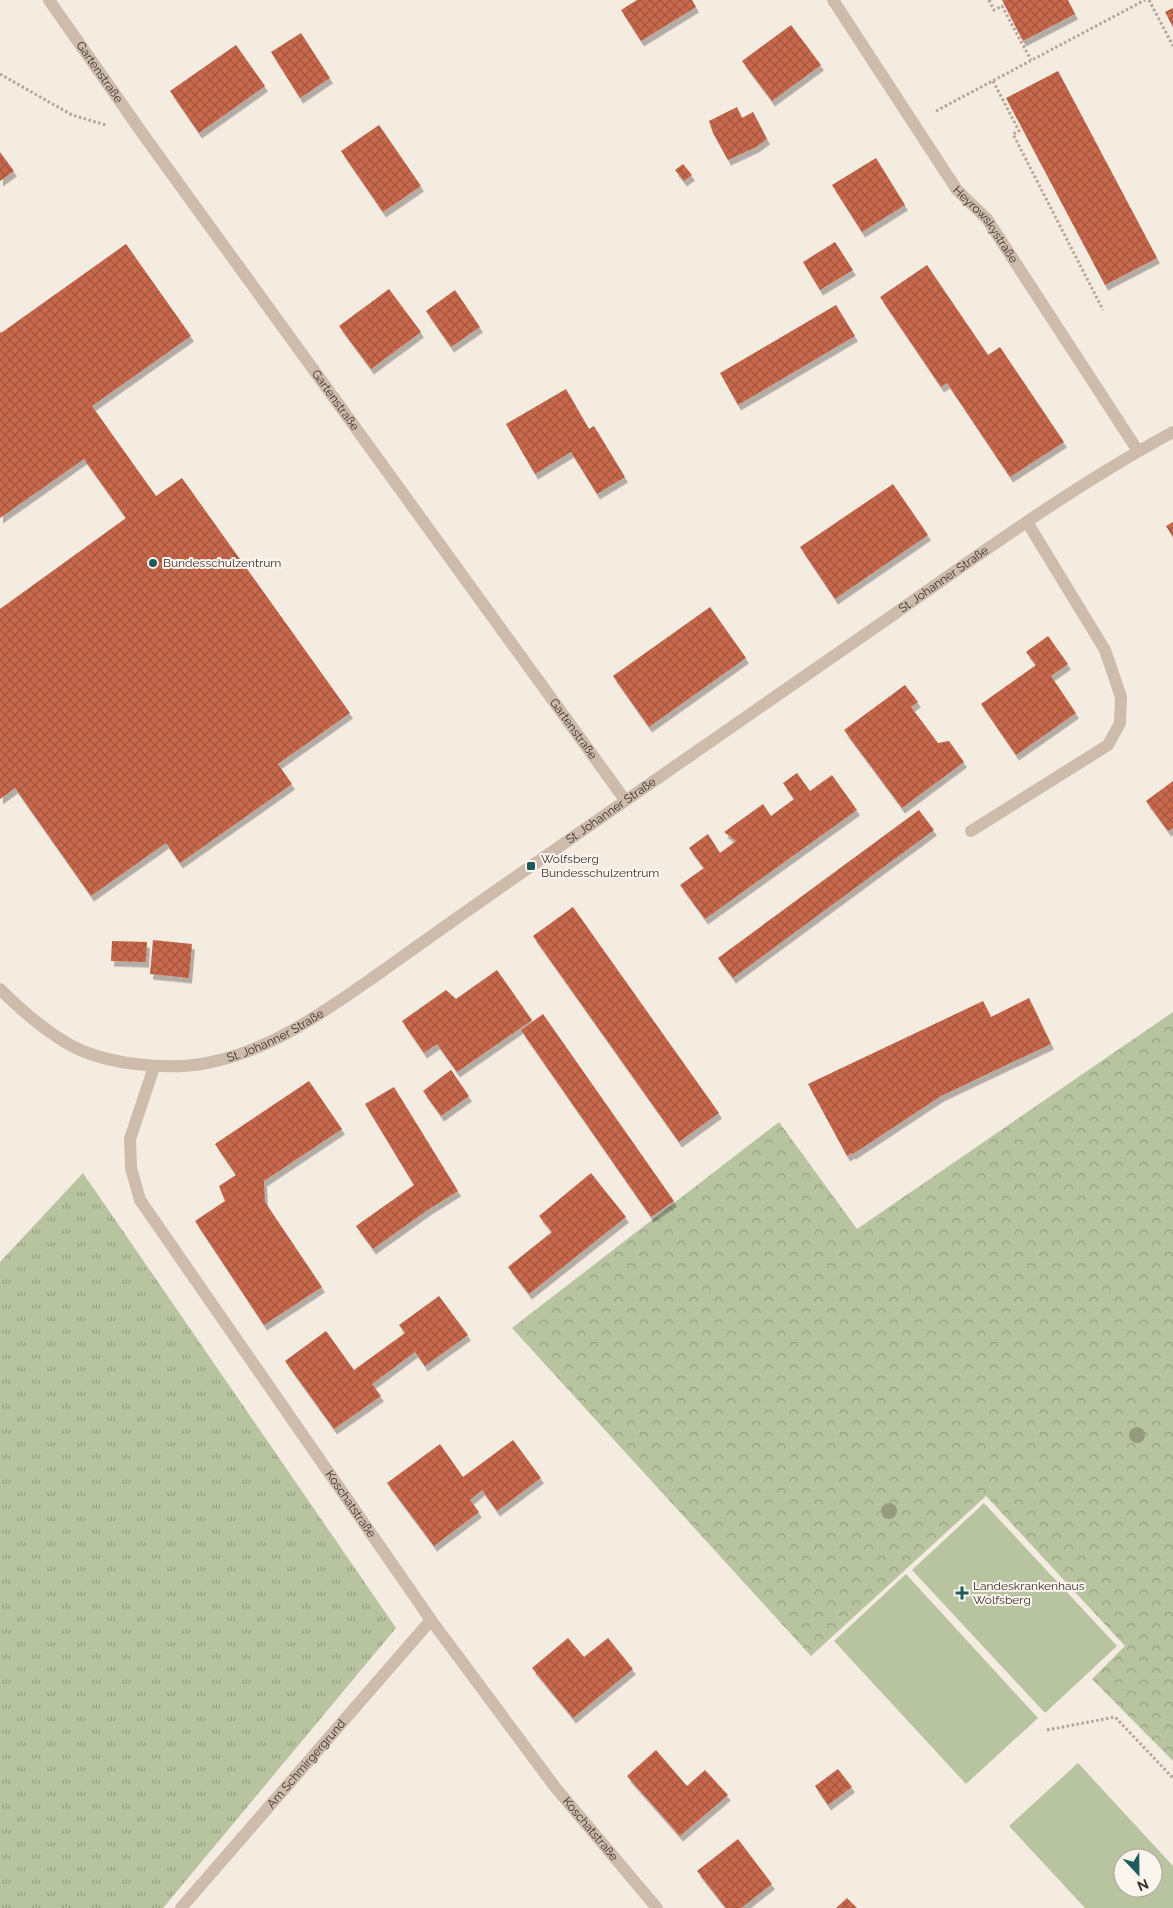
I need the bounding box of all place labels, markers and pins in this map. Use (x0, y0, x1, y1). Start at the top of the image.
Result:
place label: Bundesschulzentrum (163, 556, 281, 570)
marker: Bundesschulzentrum (147, 557, 159, 569)
place label: Wolfsberg Bundesschulzentrum (541, 852, 659, 880)
marker: Wolfsberg Bundesschulzentrum (525, 860, 537, 872)
place label: Landeskrankenhaus Wolfsberg (973, 1579, 1085, 1607)
marker: Landeskrankenhaus Wolfsberg (955, 1586, 969, 1600)

